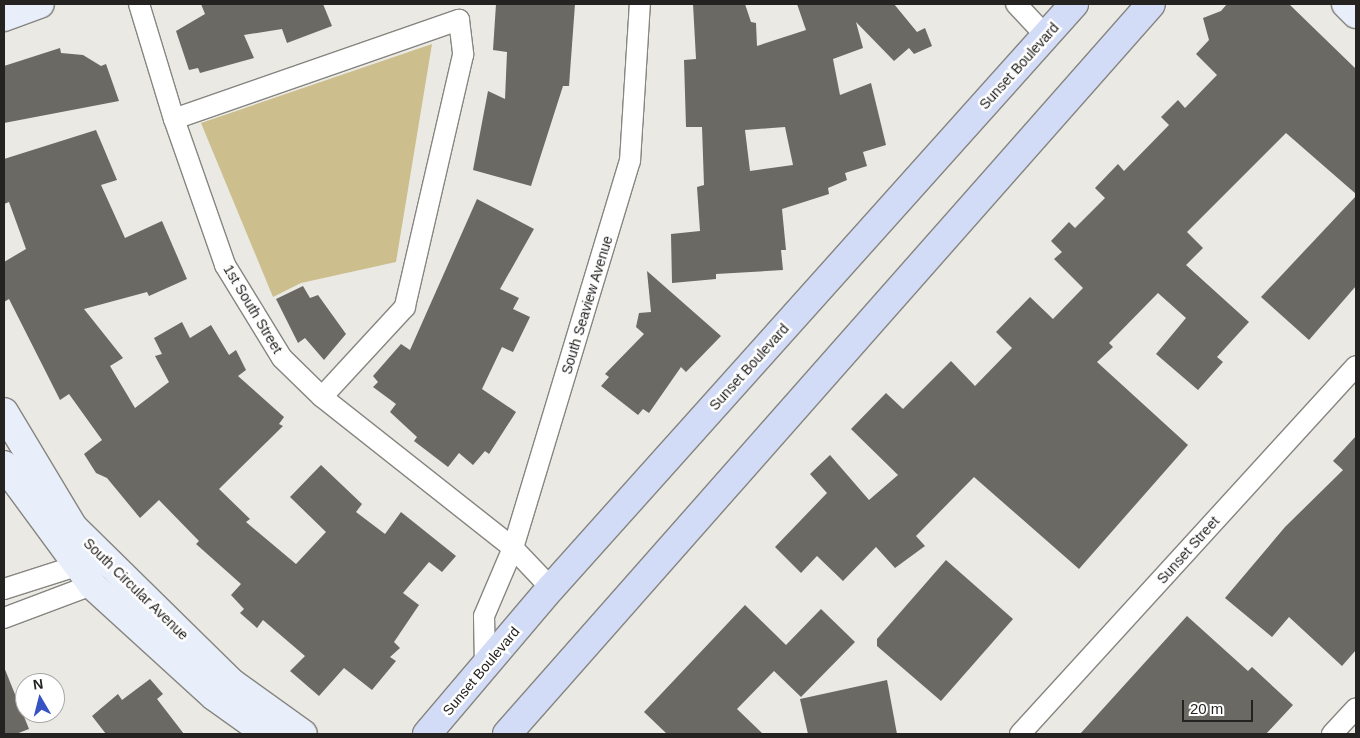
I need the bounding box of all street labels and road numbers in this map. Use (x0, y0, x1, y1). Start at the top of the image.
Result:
street label: Sunset Boulevard (976, 19, 1062, 113)
street label: South Seaview Avenue (558, 233, 616, 377)
street label: 1st South Street (220, 262, 286, 356)
street label: Sunset Boulevard (706, 320, 792, 414)
street label: Sunset Street (1153, 513, 1223, 587)
street label: South Circular Avenue (80, 534, 192, 644)
street label: Sunset Boulevard (439, 623, 523, 719)

